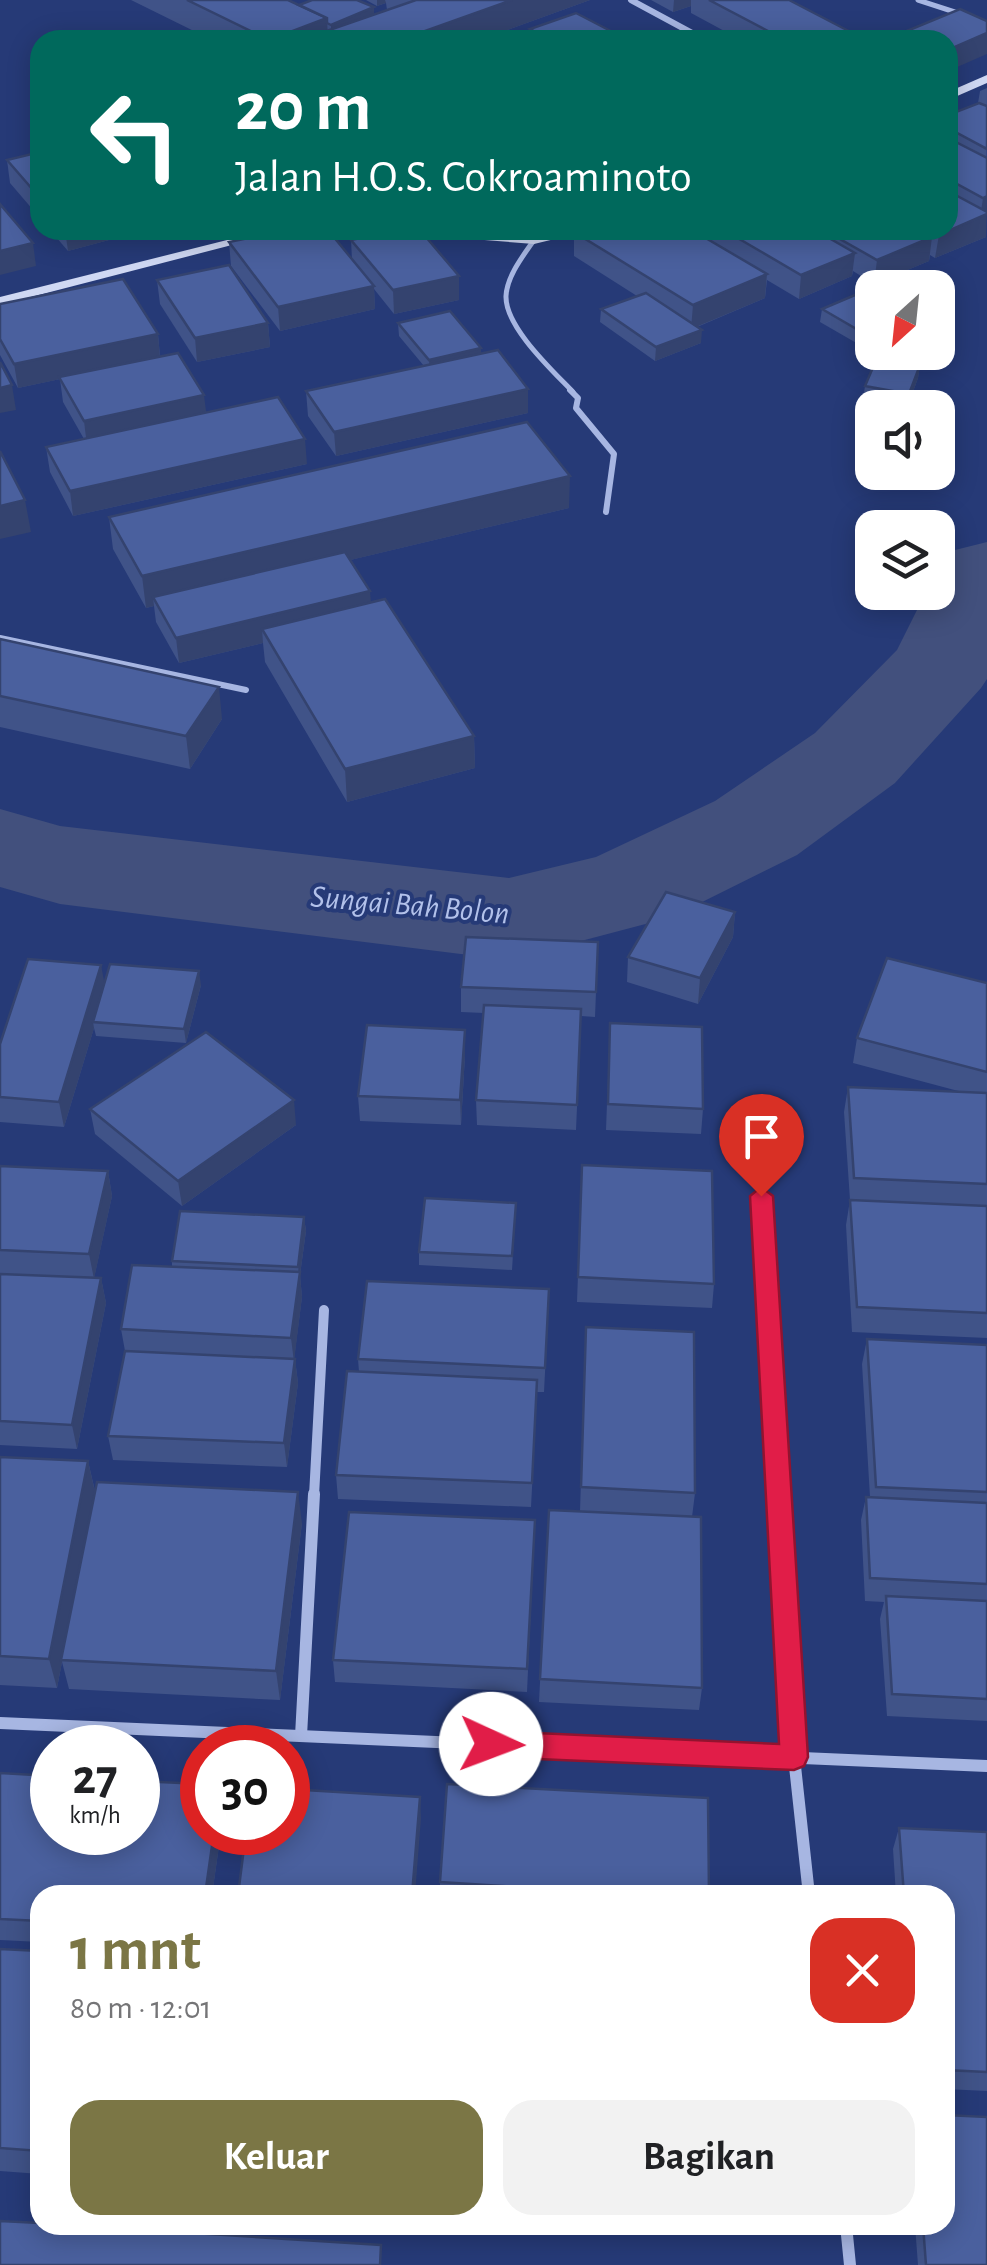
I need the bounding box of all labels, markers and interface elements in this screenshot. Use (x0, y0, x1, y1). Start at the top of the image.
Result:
icon: left (70, 70, 200, 200)
text: 20 m (235, 73, 372, 143)
text: Jalan H.O.S. Cokroaminoto (235, 155, 692, 200)
north arrow (855, 270, 955, 370)
map controls (855, 270, 955, 610)
button: sound (855, 390, 955, 490)
button: layers (855, 510, 955, 610)
water label: Sungai Bah Bolon (309, 880, 511, 930)
pin (719, 1094, 804, 1197)
icon: arrive (734, 1109, 789, 1164)
position arrow (439, 1692, 543, 1796)
speed limit sign: 30 (180, 1725, 310, 1855)
text: 27 (72, 1753, 118, 1803)
text: km/h (69, 1803, 121, 1828)
button: close (810, 1918, 915, 2023)
text: 1 mnt (70, 1921, 201, 1981)
text: 80 m · 12:01 (70, 1992, 212, 2024)
button: Keluar (70, 2100, 483, 2215)
button: Bagikan (503, 2100, 915, 2215)

